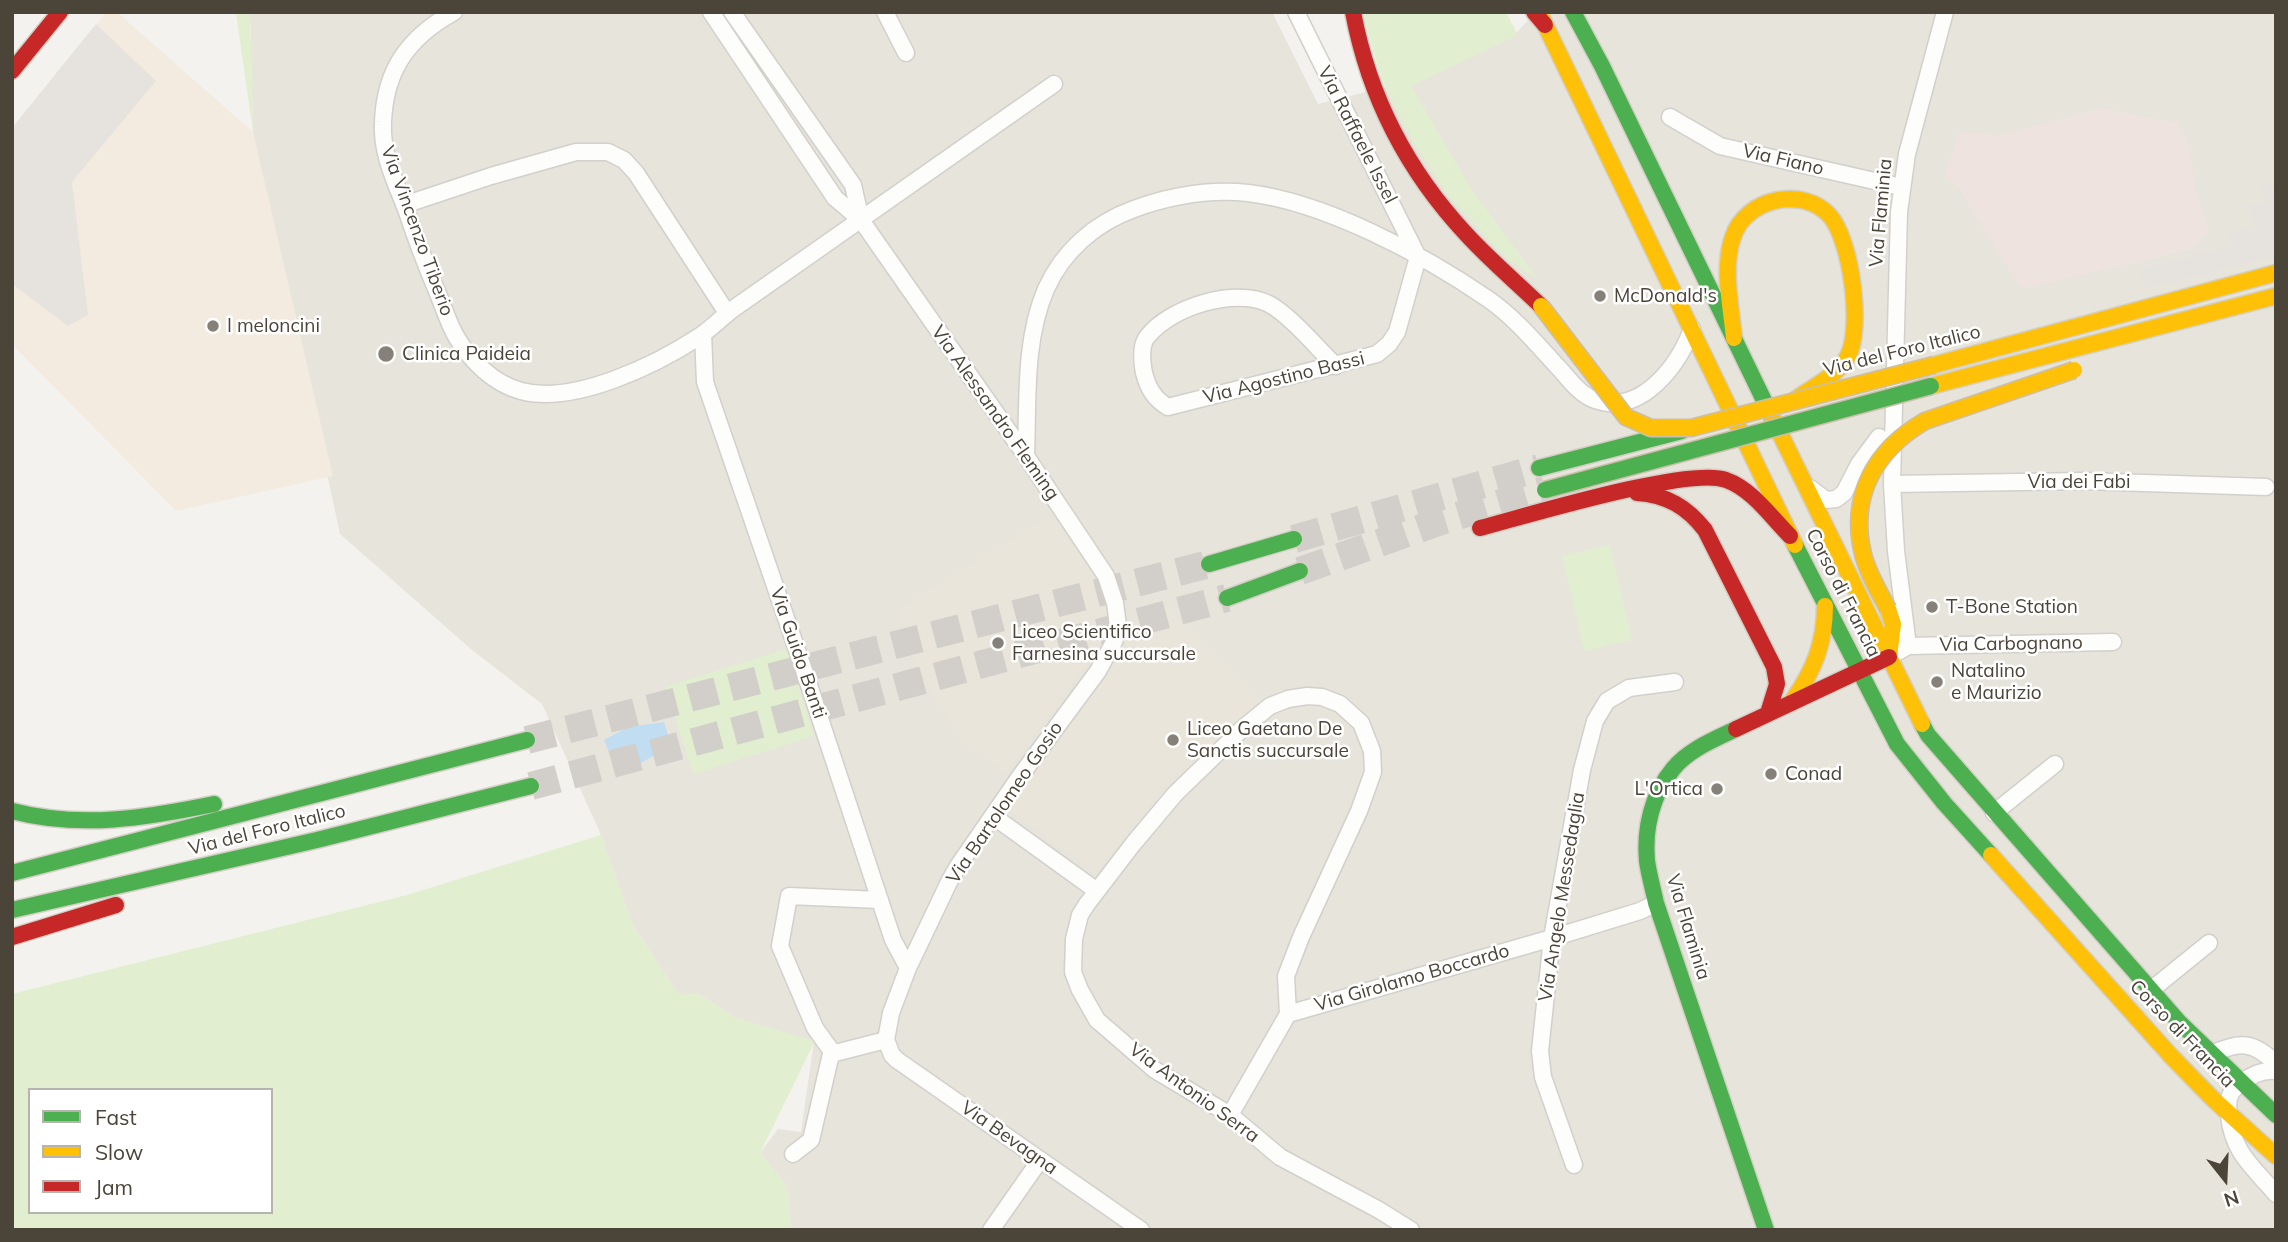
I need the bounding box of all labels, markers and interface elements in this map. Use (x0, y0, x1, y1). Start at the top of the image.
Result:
street label: Via Raffaele Issel (1313, 62, 1401, 208)
street label: Via Fiano (1740, 140, 1826, 180)
street label: Via Vincenzo Tiberio (376, 143, 458, 319)
street label: Via Flaminia (1865, 158, 1897, 268)
place label: McDonald's (1614, 285, 1717, 307)
marker: McDonald's (1592, 288, 1608, 304)
place label: I meloncini (227, 315, 320, 337)
marker: I meloncini (205, 318, 221, 334)
street label: Via del Foro Italico (1821, 320, 1983, 382)
street label: Via Alessandro Fleming (926, 321, 1064, 505)
place label: Clinica Paideia (402, 343, 531, 365)
marker: Clinica Paideia (376, 344, 396, 364)
street label: Via Agostino Bassi (1201, 347, 1367, 409)
street label: Via dei Fabi (2028, 471, 2130, 493)
street label: Corso di Francia (1801, 525, 1885, 661)
street label: Via Guido Banti (765, 584, 831, 722)
place label: T-Bone Station (1946, 596, 2078, 618)
marker: T-Bone Station (1924, 599, 1940, 615)
place label: Liceo Scientifico Farnesina succursale (1012, 621, 1196, 665)
street label: Via Carbognano (1939, 631, 2083, 657)
marker: Liceo Scientifico Farnesina succursale (990, 635, 1006, 651)
place label: Natalino e Maurizio (1951, 660, 2042, 704)
marker: Natalino e Maurizio (1929, 674, 1945, 690)
street label: Via Bartolomeo Gosio (942, 717, 1068, 889)
place label: Liceo Gaetano De Sanctis succursale (1187, 718, 1349, 762)
marker: Liceo Gaetano De Sanctis succursale (1165, 732, 1181, 748)
place label: Conad (1785, 763, 1842, 785)
marker: Conad (1763, 766, 1779, 782)
place label: L'Ortica (1634, 778, 1703, 800)
marker: L'Ortica (1709, 781, 1725, 797)
street label: Via Angelo Messedaglia (1534, 791, 1590, 1003)
street label: Via del Foro Italico (186, 799, 348, 861)
street label: Via Flaminia (1661, 872, 1715, 982)
street label: Via Girolamo Boccardo (1312, 939, 1512, 1017)
street label: Corso di Francia (2125, 975, 2239, 1093)
street label: Via Antonio Serra (1124, 1038, 1264, 1148)
legend (28, 1088, 273, 1214)
street label: Via Bevagna (956, 1096, 1062, 1180)
text: Fast (95, 1104, 137, 1130)
text: Slow (95, 1139, 143, 1165)
north arrow (2190, 1144, 2260, 1214)
text: Jam (95, 1174, 133, 1200)
text: N (2221, 1185, 2242, 1213)

